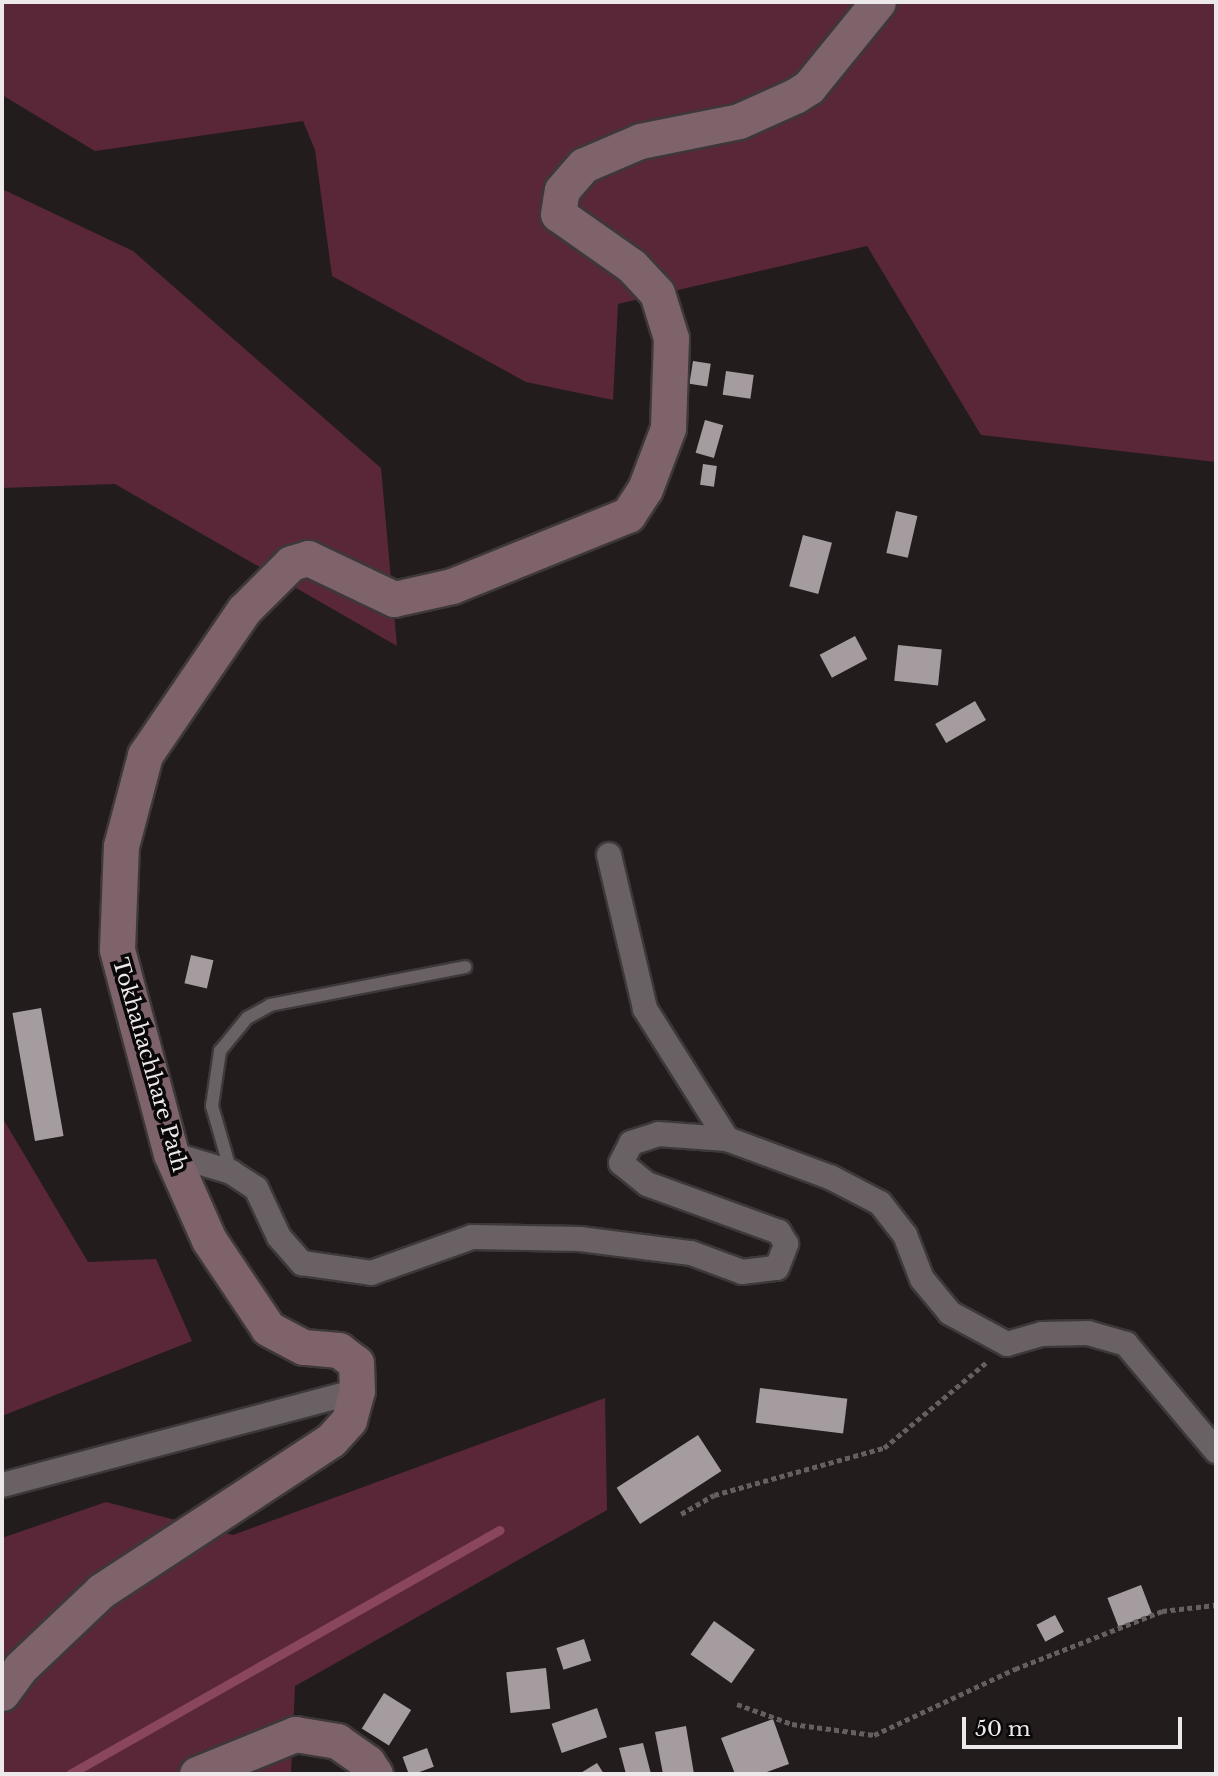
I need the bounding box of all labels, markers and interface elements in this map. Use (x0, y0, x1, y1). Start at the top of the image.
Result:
street label: Tokhahachhare Path (107, 955, 193, 1175)
scale bar (966, 1702, 1186, 1746)
text: 50 m (975, 1716, 1030, 1742)

